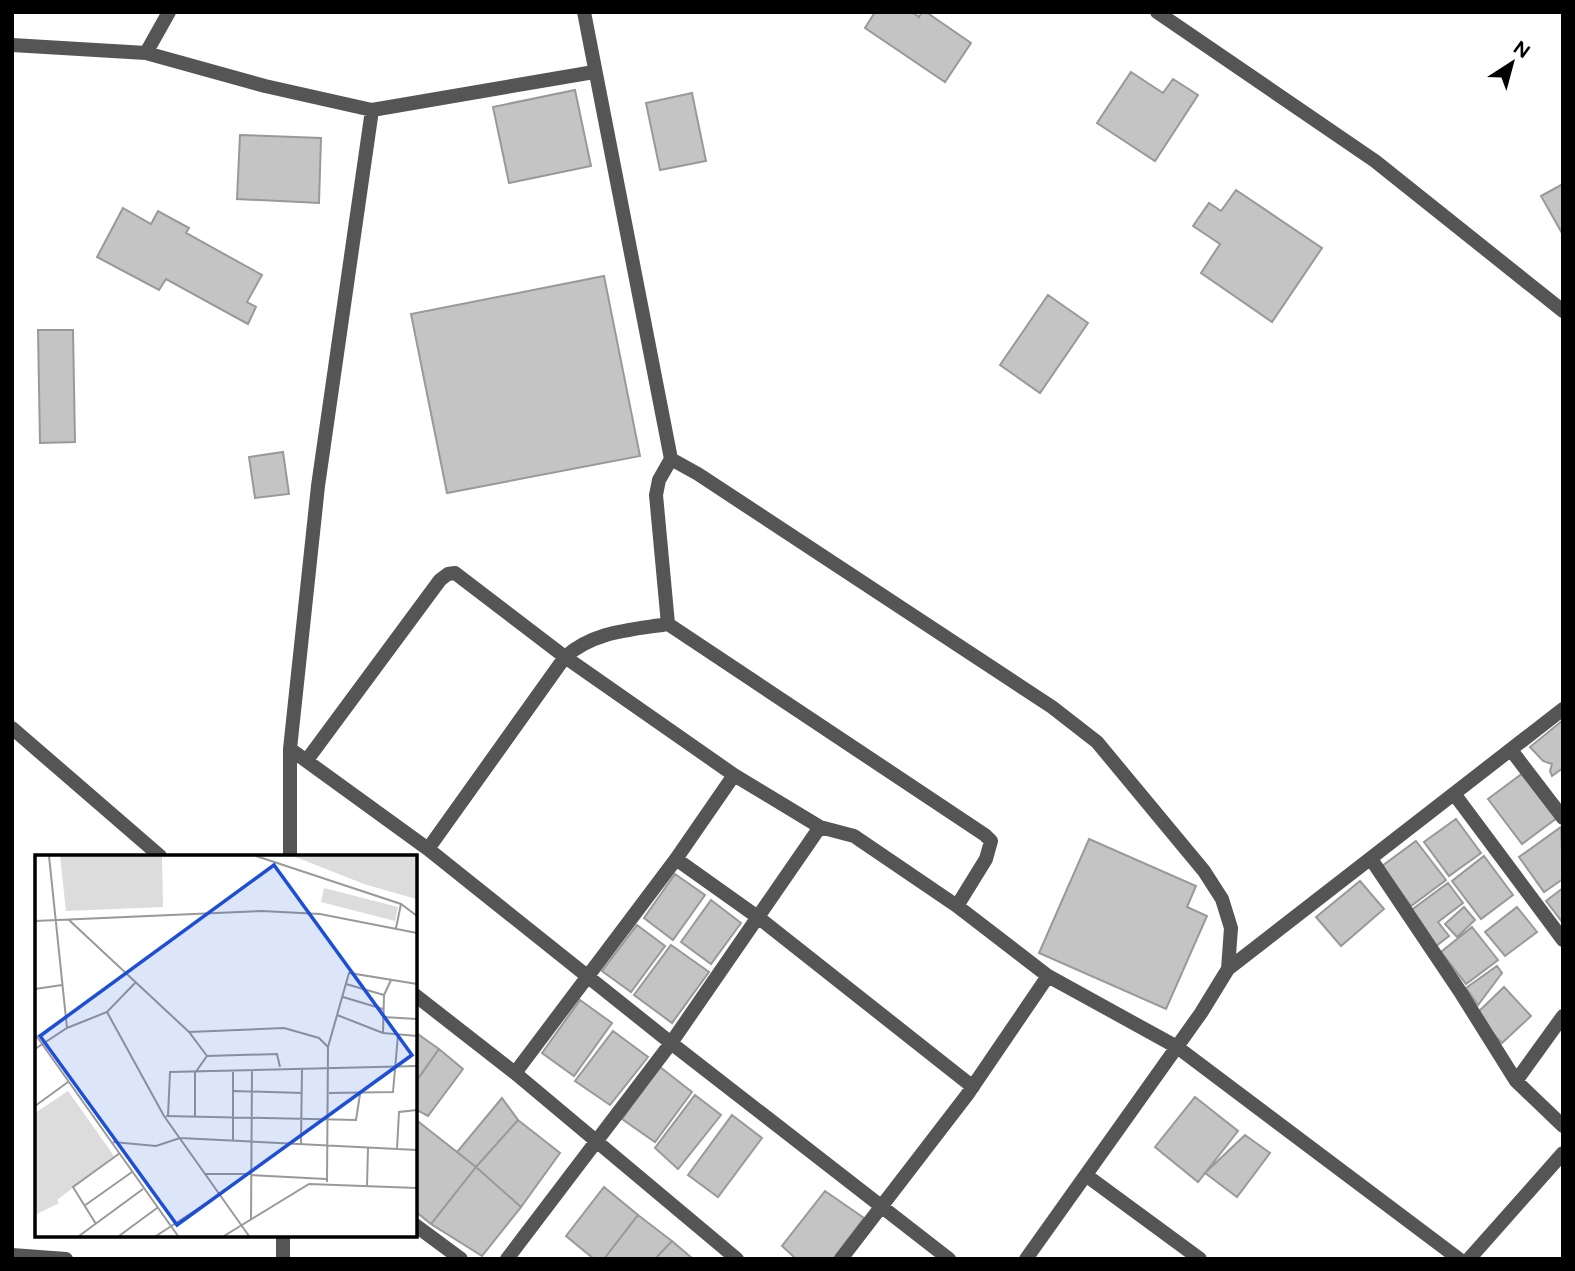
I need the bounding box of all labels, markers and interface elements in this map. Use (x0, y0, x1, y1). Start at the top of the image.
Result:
north arrow (1477, 28, 1547, 98)
text: N (1509, 36, 1534, 63)
inset map (35, 855, 416, 1236)

